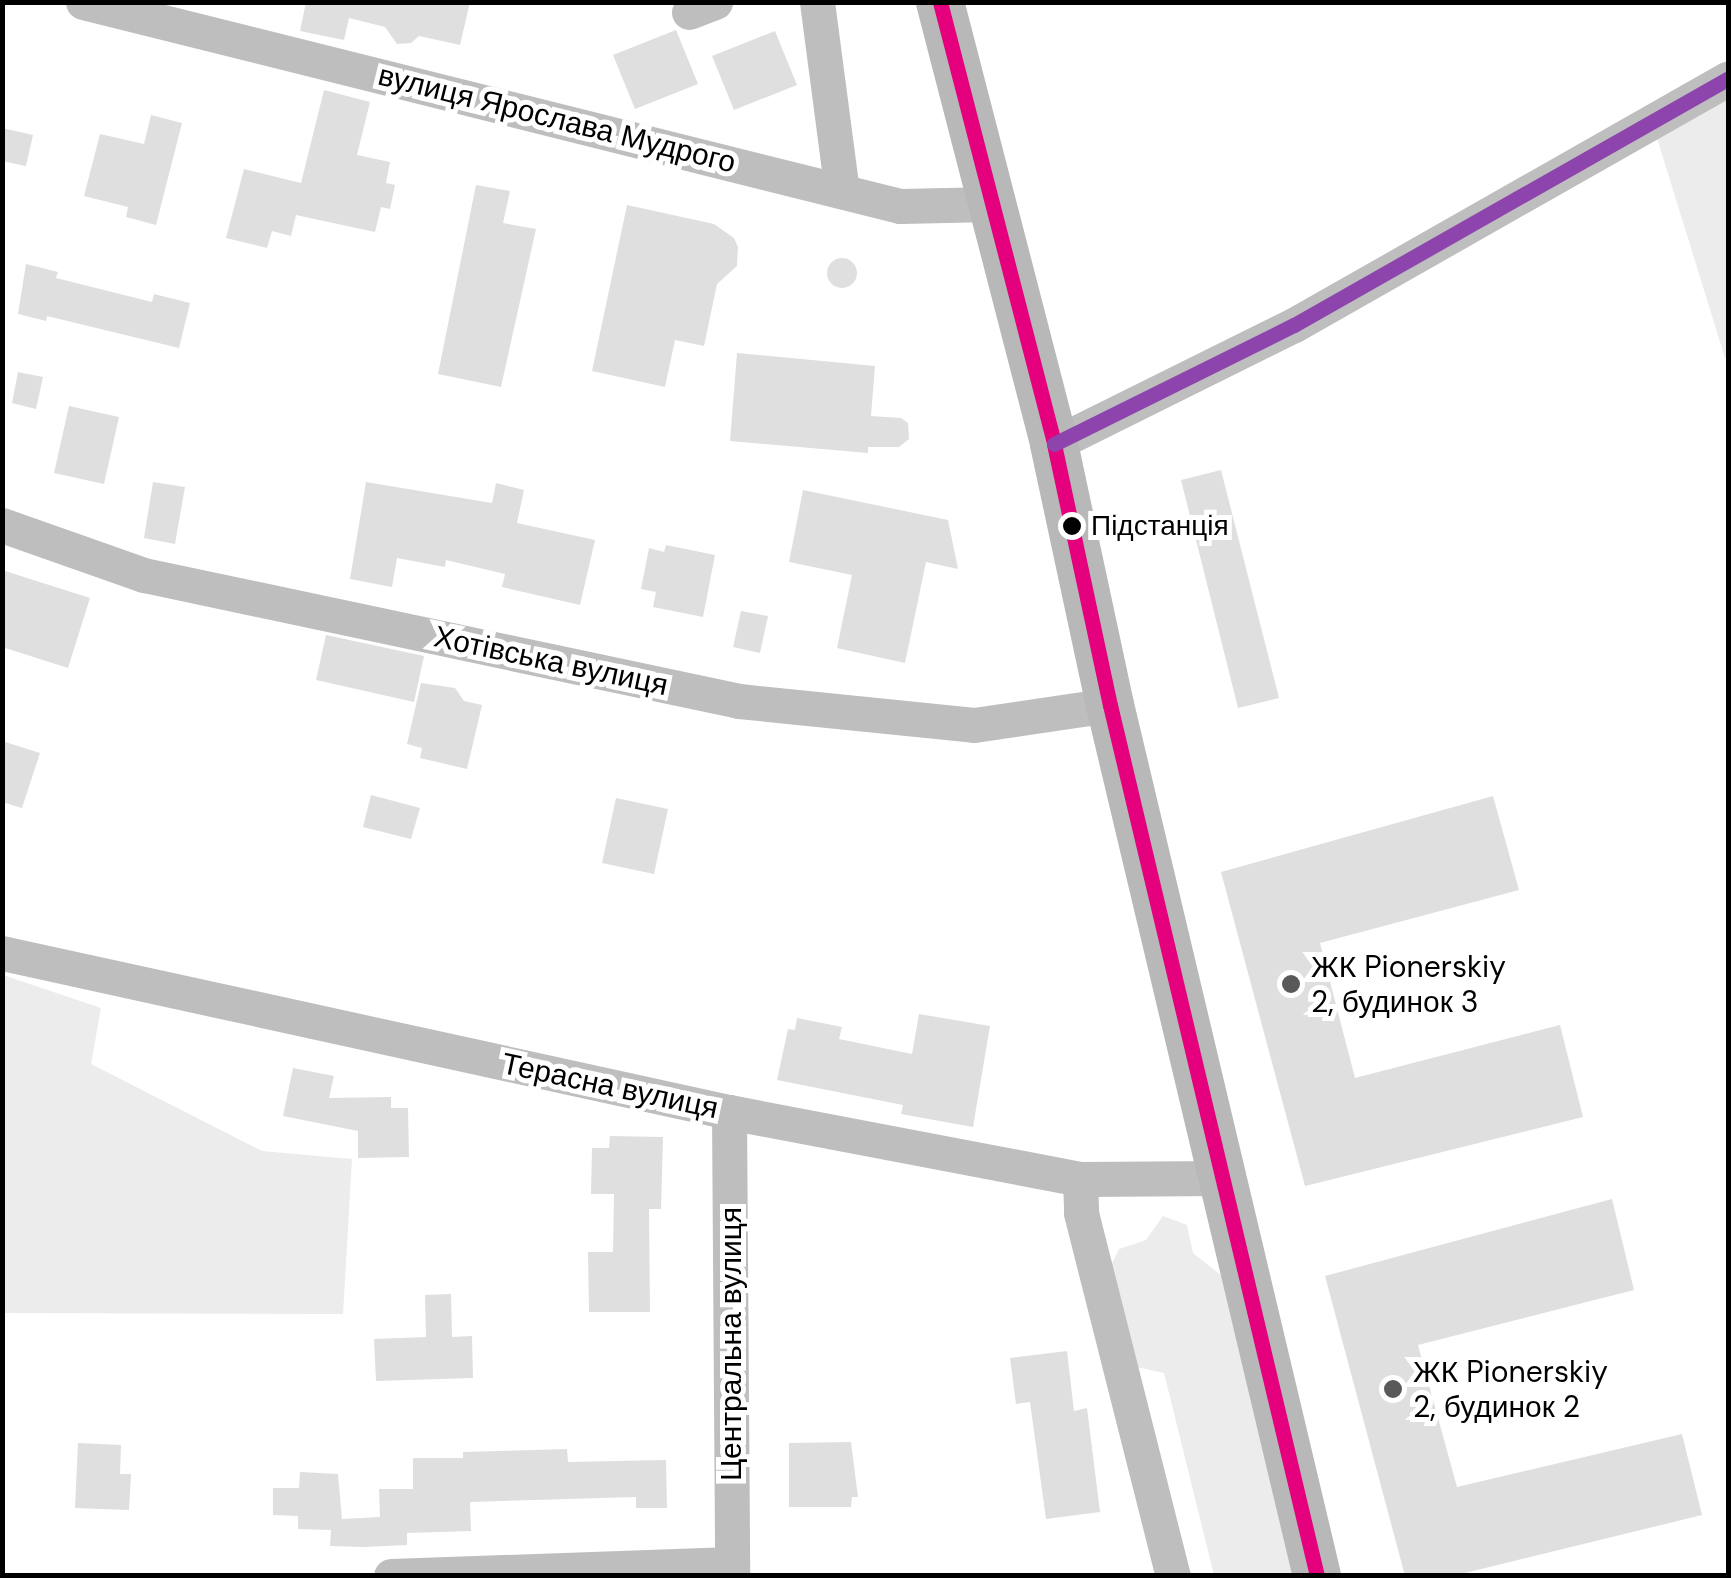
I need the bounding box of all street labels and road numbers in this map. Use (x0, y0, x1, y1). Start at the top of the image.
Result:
street label: вулиця Ярослава Мудрого (375, 57, 739, 181)
street label: Хотівська вулиця (431, 619, 671, 703)
street label: Терасна вулиця (499, 1045, 721, 1127)
street label: Центральна вулиця (713, 1207, 749, 1481)

